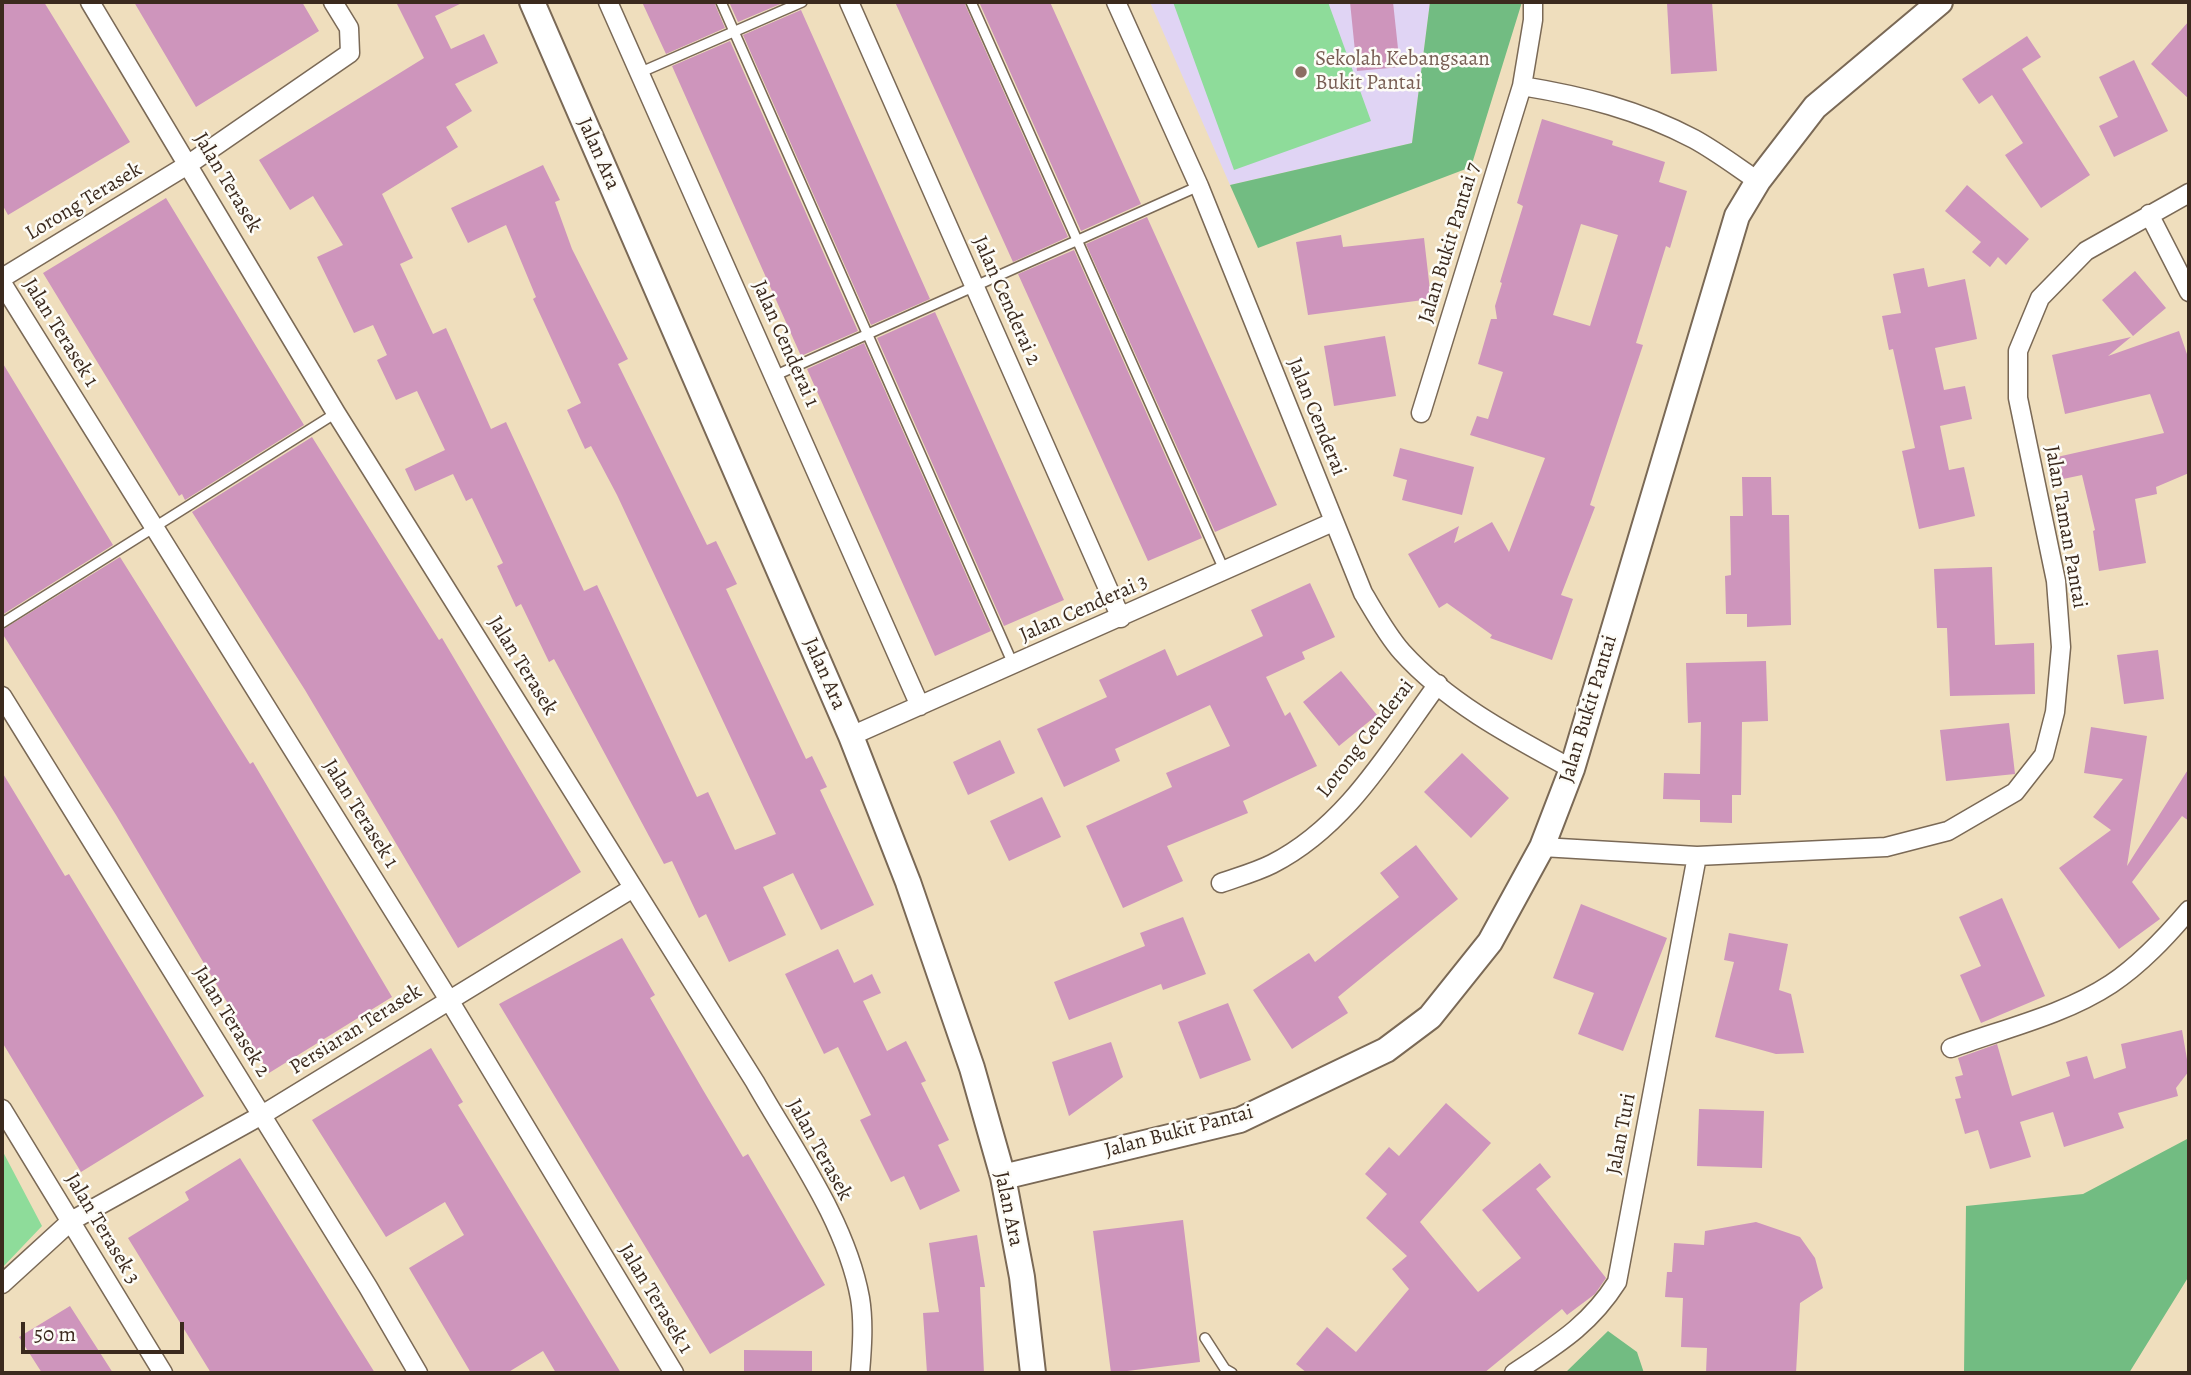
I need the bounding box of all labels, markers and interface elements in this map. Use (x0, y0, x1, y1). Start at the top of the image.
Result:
place label: Sekolah Kebangsaan Bukit Pantai (1315, 47, 1490, 97)
marker: Sekolah Kebangsaan Bukit Pantai (1293, 64, 1309, 80)
street label: Jalan Ara (571, 114, 625, 194)
street label: Jalan Terasek (187, 128, 267, 238)
street label: Lorong Terasek (21, 157, 147, 247)
street label: Jalan Bukit Pantai 7 (1414, 160, 1486, 326)
street label: Jalan Cenderai 2 (966, 233, 1046, 369)
street label: Jalan Terasek 1 (17, 274, 103, 392)
street label: Jalan Cenderai 1 (746, 277, 824, 411)
street label: Jalan Cenderai (1281, 355, 1351, 479)
street label: Jalan Taman Pantai (2038, 444, 2092, 610)
street label: Jalan Cenderai 3 (1016, 570, 1152, 648)
street label: Jalan Terasek (482, 612, 562, 720)
street label: Jalan Bukit Pantai (1555, 632, 1623, 786)
street label: Jalan Ara (797, 634, 851, 714)
street label: Lorong Cenderai (1312, 675, 1420, 803)
street label: Jalan Terasek 1 (317, 755, 403, 873)
street label: Jalan Terasek 2 (187, 962, 275, 1082)
street label: Persiaran Terasek (285, 979, 427, 1081)
street label: Jalan Turi (1602, 1091, 1642, 1177)
street label: Jalan Terasek (781, 1095, 857, 1205)
street label: Jalan Bukit Pantai (1102, 1100, 1256, 1164)
street label: Jalan Terasek 3 (59, 1169, 145, 1289)
street label: Jalan Ara (988, 1169, 1028, 1249)
street label: Jalan Terasek 1 (612, 1240, 698, 1358)
scale bar (24, 1308, 187, 1352)
text: 50 m (34, 1320, 76, 1348)

